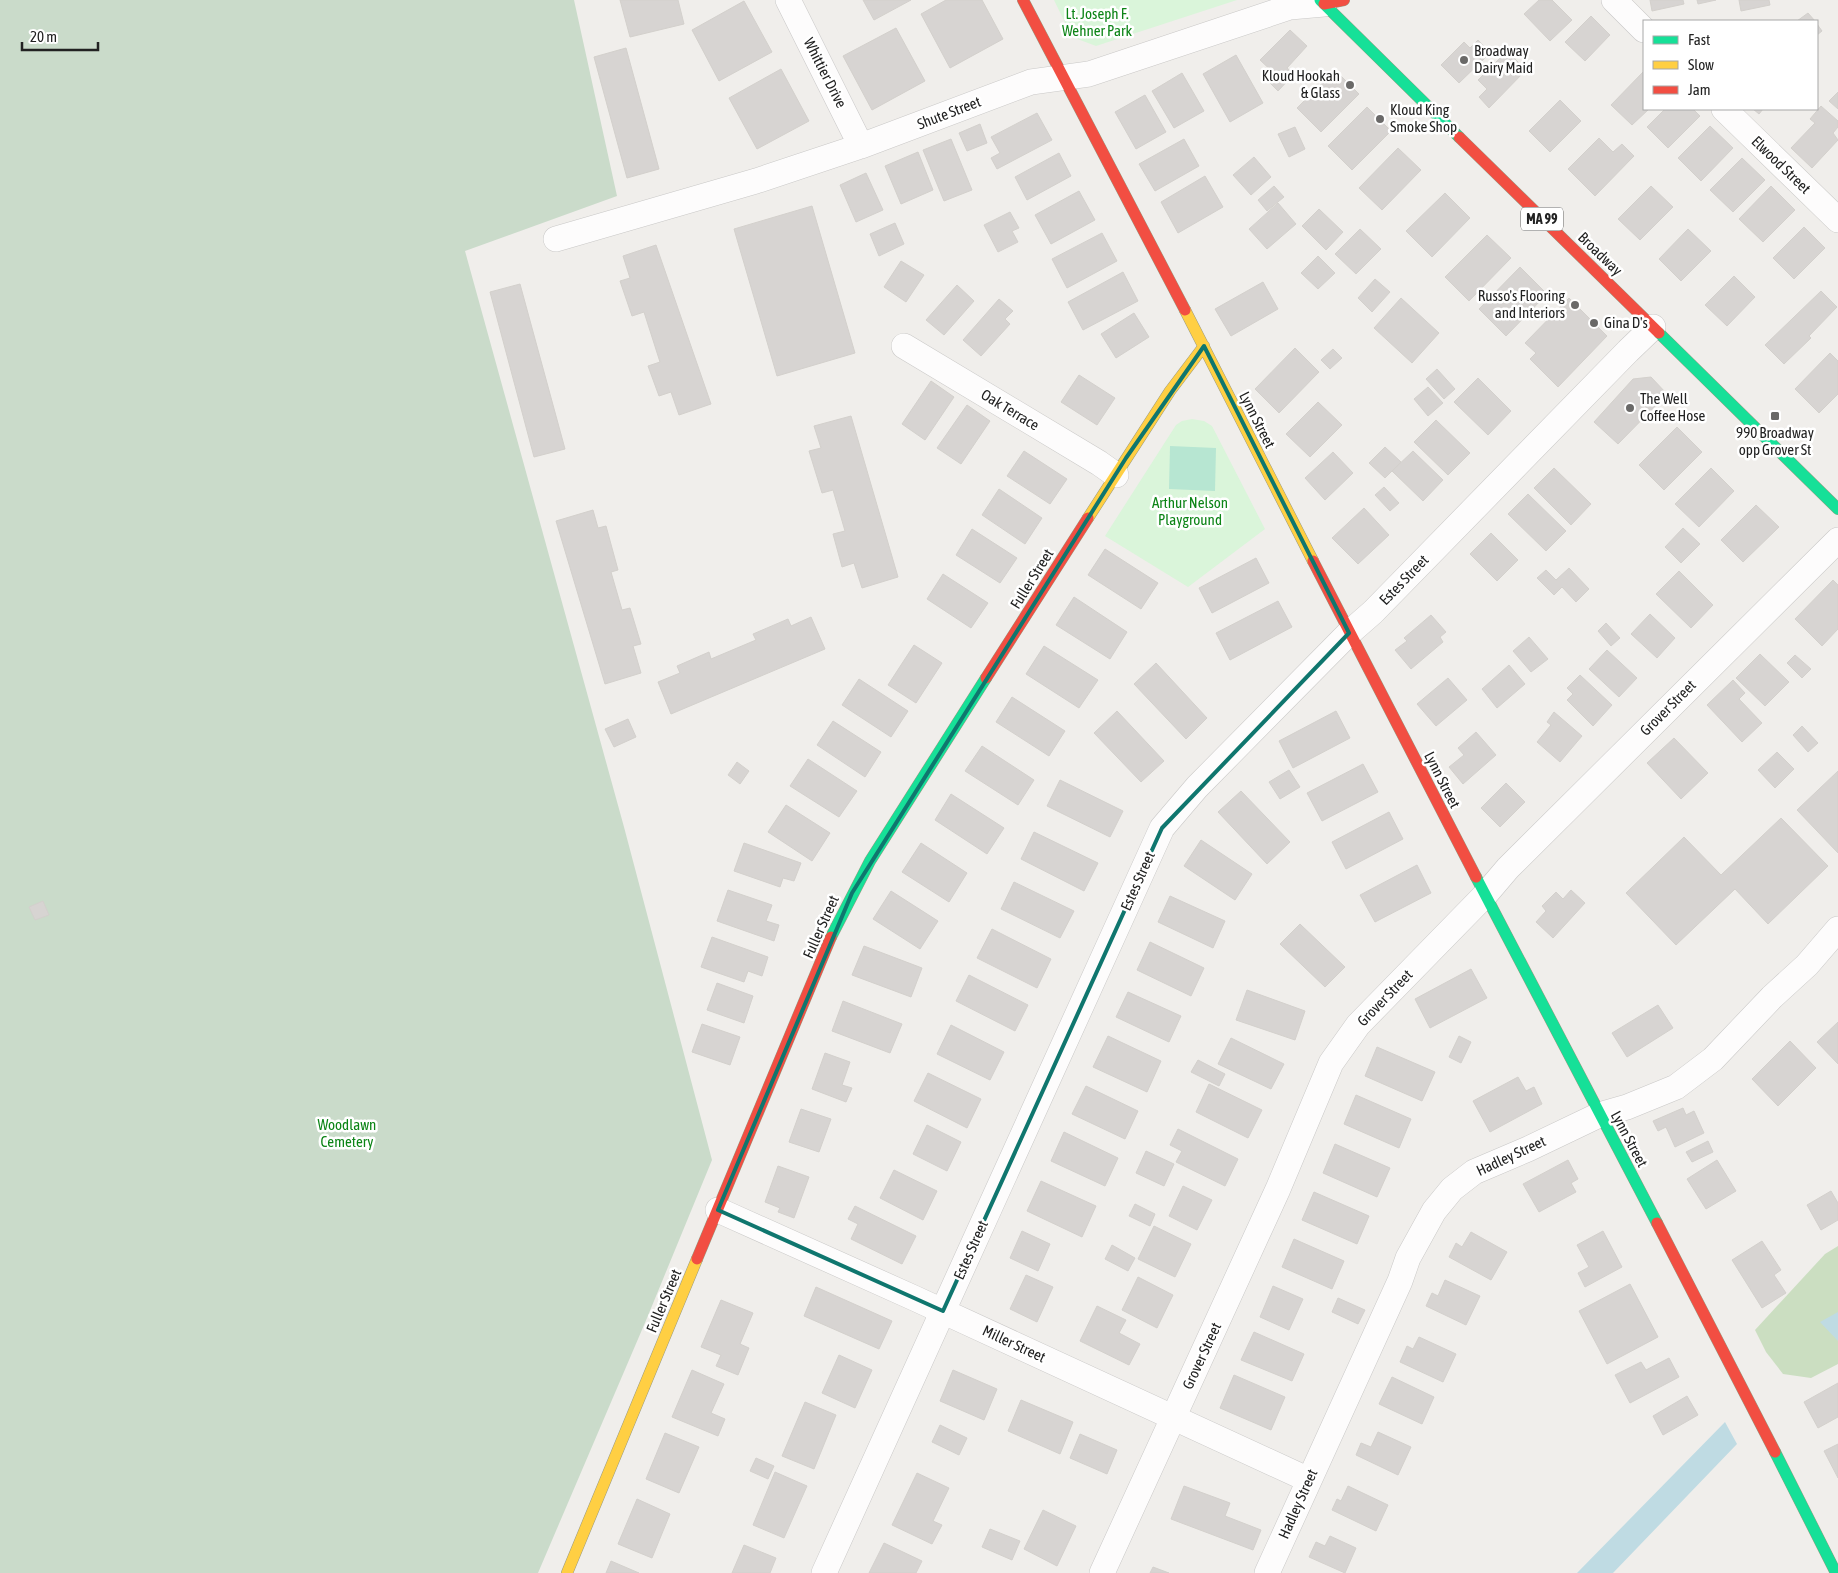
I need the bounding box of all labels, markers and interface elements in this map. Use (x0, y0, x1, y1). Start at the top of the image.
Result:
park label: Lt. Joseph F. Wehner Park (1062, 5, 1132, 39)
scale bar (22, 20, 99, 52)
legend (1643, 20, 1818, 110)
text: 20 m (30, 28, 57, 45)
text: Fast (1688, 31, 1710, 48)
street label: Whittier Drive (801, 35, 850, 111)
place label: Broadway Dairy Maid (1474, 42, 1533, 76)
marker: Broadway Dairy Maid (1458, 54, 1470, 66)
text: Slow (1688, 56, 1714, 73)
place label: Kloud Hookah & Glass (1262, 67, 1340, 101)
marker: Kloud Hookah & Glass (1344, 79, 1356, 91)
text: Jam (1688, 81, 1711, 98)
street label: Shute Street (915, 93, 983, 132)
place label: Kloud King Smoke Shop (1390, 101, 1457, 135)
marker: Kloud King Smoke Shop (1374, 113, 1386, 125)
street label: Elwood Street (1748, 132, 1814, 197)
road number: MA 99 (1521, 208, 1563, 230)
street label: Broadway (1575, 229, 1626, 279)
place label: Russo's Flooring and Interiors (1478, 287, 1566, 321)
marker: Russo's Flooring and Interiors (1569, 299, 1581, 311)
place label: Gina D's (1604, 314, 1648, 331)
marker: Gina D's (1588, 317, 1600, 329)
street label: Oak Terrace (978, 386, 1043, 434)
street label: Lynn Street (1236, 389, 1279, 451)
place label: The Well Coffee Hose (1640, 390, 1706, 424)
marker: The Well Coffee Hose (1624, 402, 1636, 414)
marker: 990 Broadway opp Grover St (1769, 410, 1781, 422)
place label: 990 Broadway opp Grover St (1736, 424, 1814, 458)
park label: Arthur Nelson Playground (1152, 494, 1228, 528)
street label: Fuller Street (1007, 546, 1057, 612)
street label: Estes Street (1376, 551, 1432, 608)
street label: Grover Street (1636, 676, 1699, 739)
street label: Lynn Street (1421, 749, 1464, 811)
street label: Estes Street (1117, 849, 1158, 913)
street label: Fuller Street (799, 893, 842, 961)
street label: Grover Street (1354, 966, 1416, 1029)
street label: Lynn Street (1608, 1108, 1651, 1170)
park label: Woodlawn Cemetery (318, 1116, 376, 1150)
street label: Hadley Street (1473, 1132, 1548, 1179)
street label: Estes Street (950, 1218, 991, 1282)
street label: Fuller Street (643, 1267, 684, 1335)
street label: Grover Street (1179, 1320, 1224, 1392)
street label: Miller Street (980, 1322, 1048, 1366)
street label: Hadley Street (1275, 1466, 1320, 1541)

